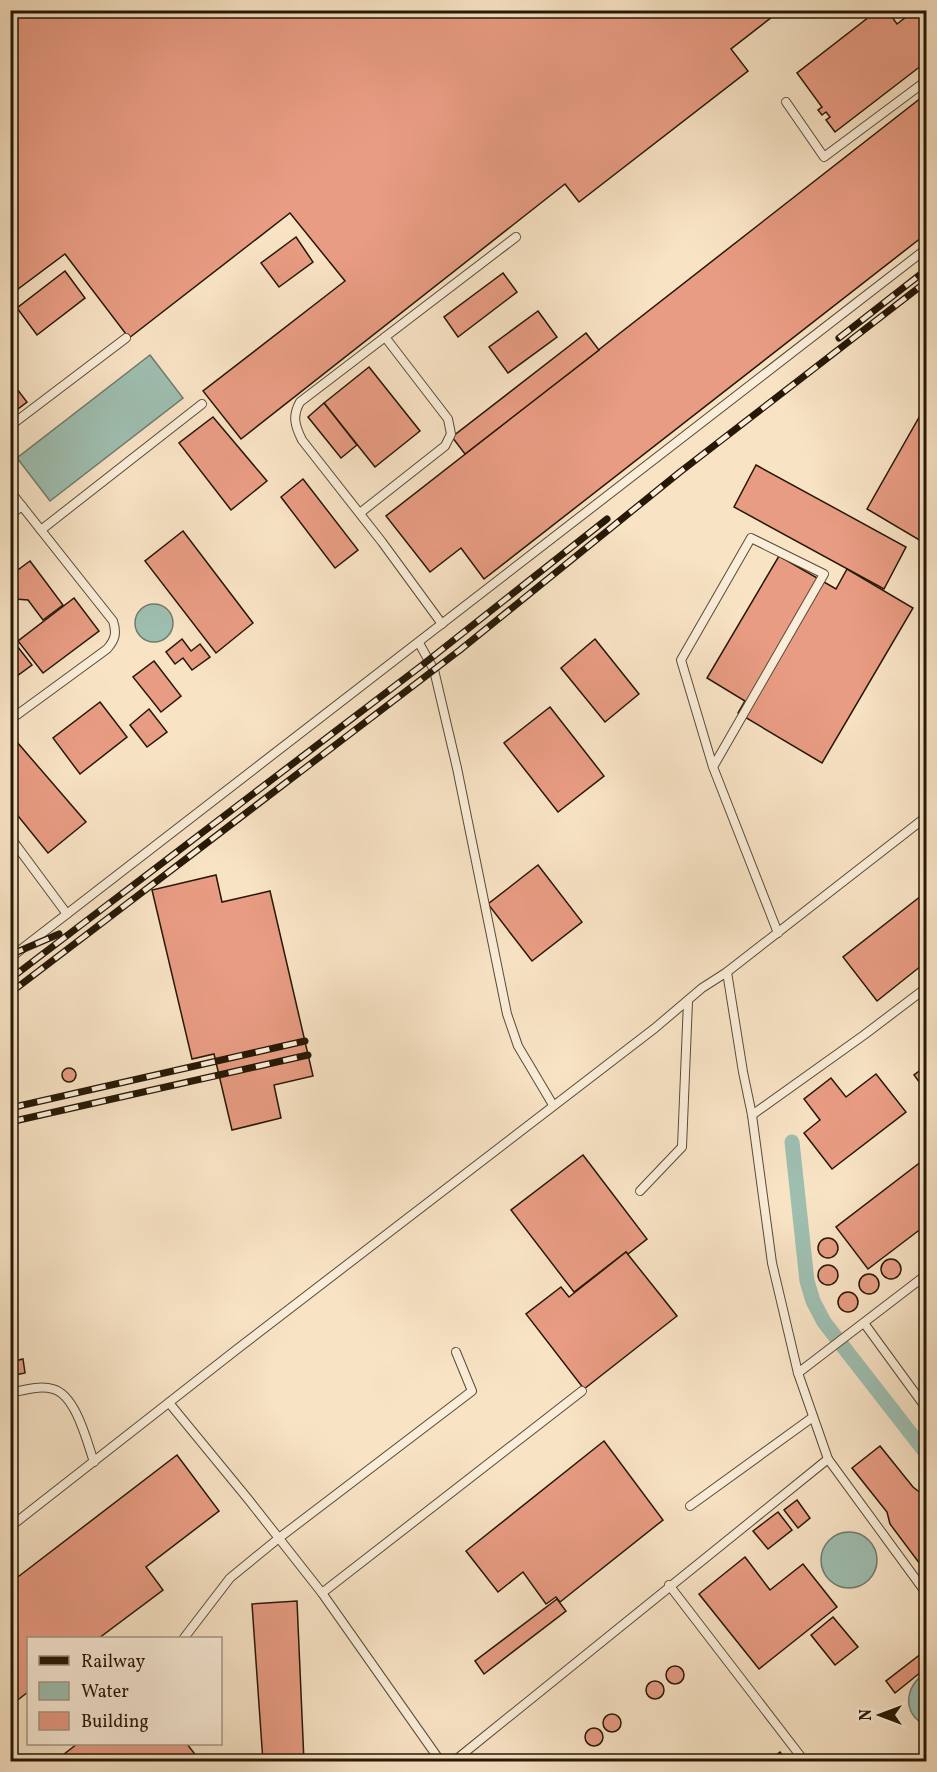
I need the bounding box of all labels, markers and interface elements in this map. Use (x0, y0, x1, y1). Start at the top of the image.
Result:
legend (27, 1637, 222, 1745)
text: Railway (81, 1650, 145, 1675)
text: Water (81, 1680, 129, 1705)
north arrow (850, 1685, 910, 1745)
text: N (856, 1709, 878, 1721)
text: Building (81, 1710, 149, 1735)

